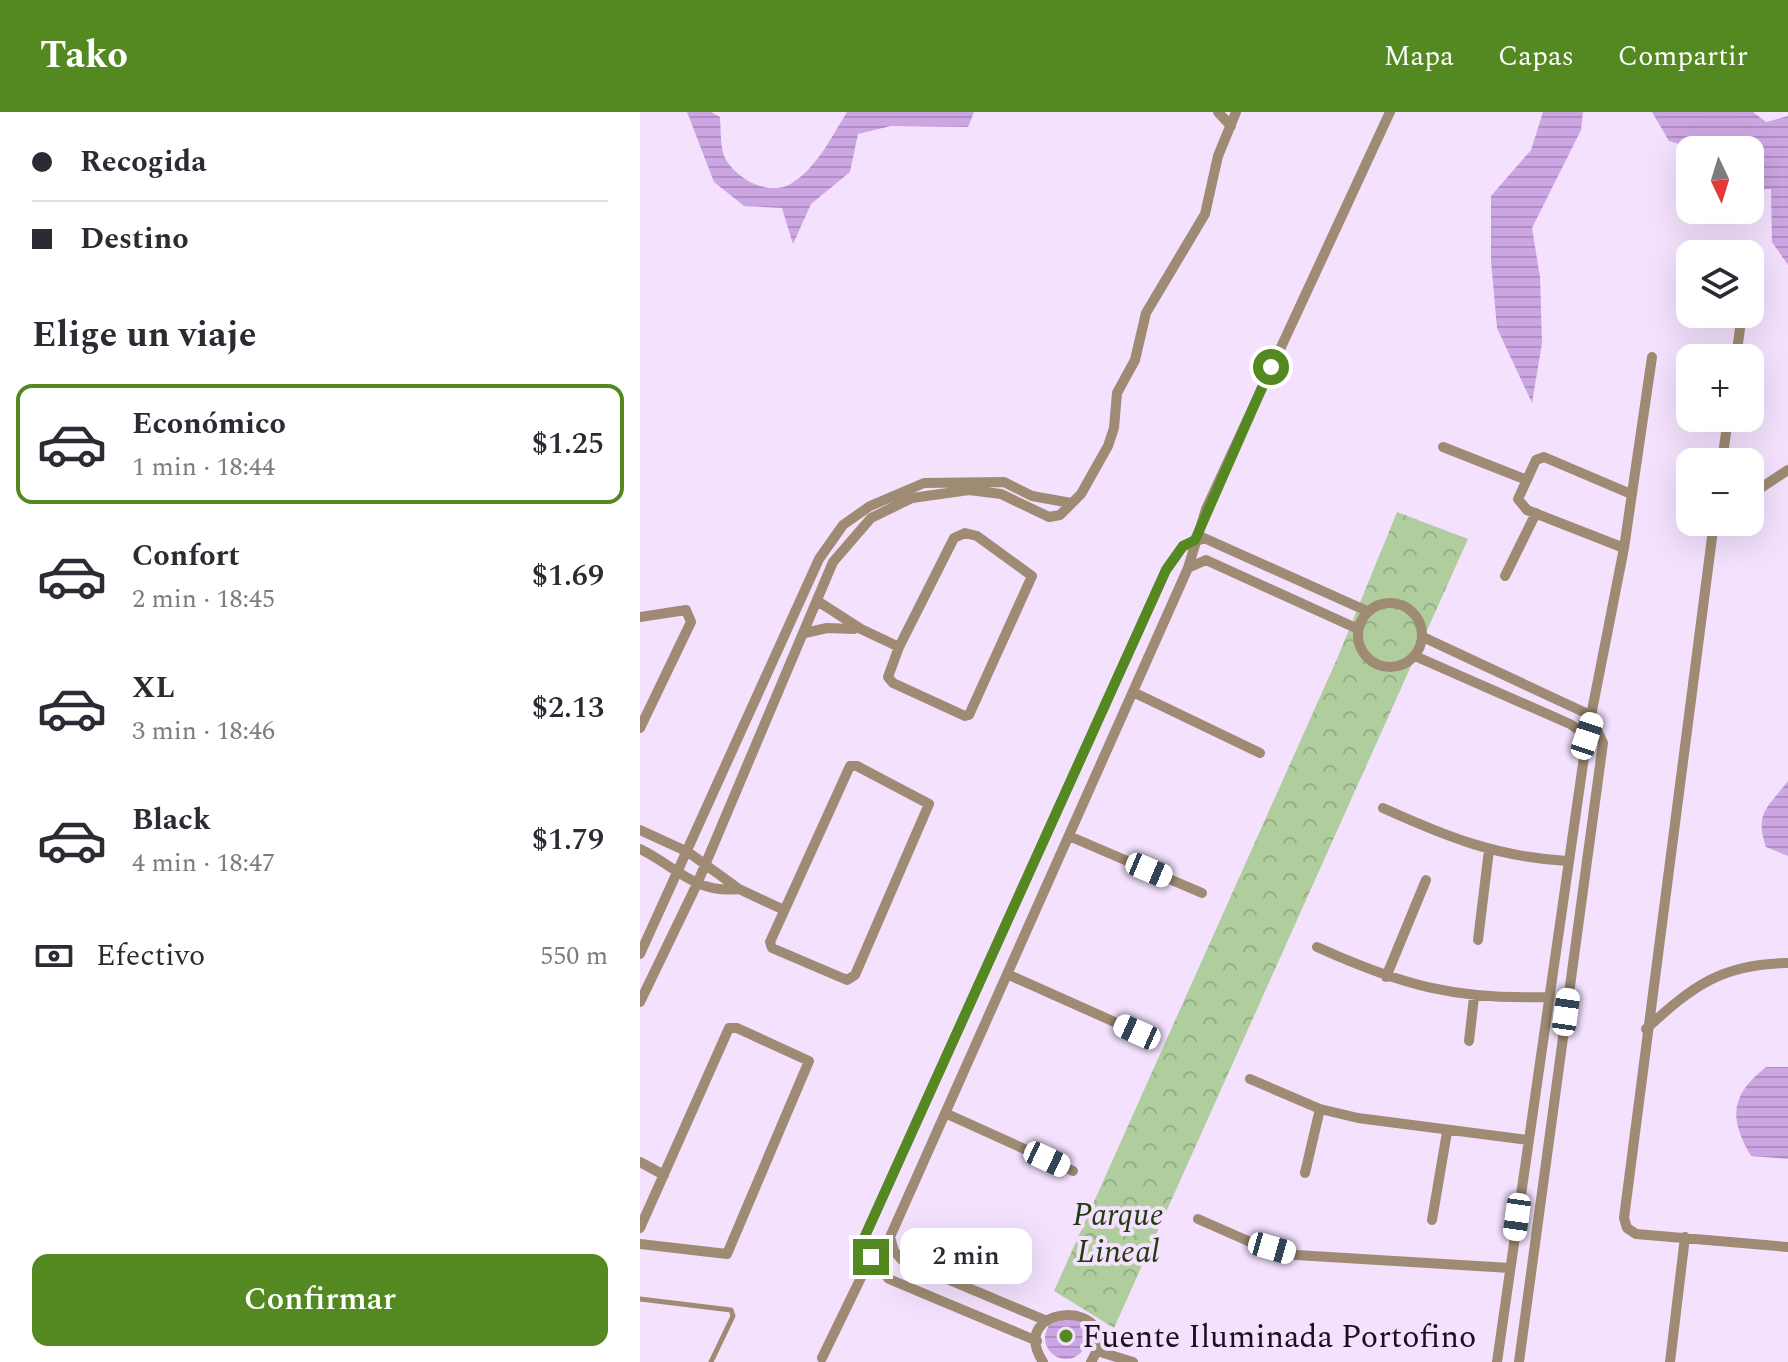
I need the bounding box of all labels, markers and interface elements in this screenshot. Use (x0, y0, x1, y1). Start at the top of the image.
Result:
text: Tako (40, 27, 128, 85)
text: Mapa (1384, 35, 1454, 78)
text: Capas (1498, 35, 1574, 78)
text: Compartir (1618, 35, 1748, 78)
north arrow (1676, 136, 1764, 224)
map controls (1676, 136, 1764, 536)
text: Recogida (80, 139, 207, 185)
text: Destino (80, 216, 189, 262)
button: layers (1676, 240, 1764, 328)
text: Elige un viaje (32, 308, 257, 363)
button: + (1676, 344, 1764, 432)
route start (1253, 349, 1289, 385)
text: Económico (132, 401, 286, 447)
icon: car (36, 408, 108, 480)
text: $1.25 (532, 421, 604, 467)
text: 1 min · 18:44 (132, 447, 275, 487)
button: − (1676, 448, 1764, 536)
text: Confort (132, 533, 240, 579)
icon: car (36, 540, 108, 612)
text: $1.69 (532, 553, 604, 599)
text: 2 min · 18:45 (132, 579, 275, 619)
text: XL (132, 665, 175, 711)
icon: car (36, 672, 108, 744)
text: $2.13 (532, 685, 604, 731)
car (1568, 709, 1606, 763)
text: 3 min · 18:46 (132, 711, 275, 751)
text: Black (132, 797, 211, 843)
icon: car (36, 804, 108, 876)
text: $1.79 (532, 817, 604, 863)
text: 4 min · 18:47 (132, 843, 275, 883)
car (1122, 850, 1176, 890)
text: Efectivo (96, 933, 205, 979)
icon: cash (32, 934, 76, 978)
text: 550 m (540, 936, 608, 976)
car (1551, 987, 1581, 1037)
car (1110, 1011, 1164, 1053)
car (1020, 1138, 1074, 1180)
park label: Parque Lineal (1072, 1191, 1164, 1277)
car (1502, 1192, 1532, 1242)
callout: 2 min (899, 1229, 1031, 1285)
car (1246, 1230, 1298, 1266)
text: 2 min (932, 1236, 1000, 1276)
route end (853, 1239, 889, 1275)
button: Confirmar (32, 1254, 608, 1346)
place label: Fuente Iluminada Portofino (1082, 1313, 1476, 1362)
marker: Fuente Iluminada Portofino (1057, 1327, 1075, 1345)

